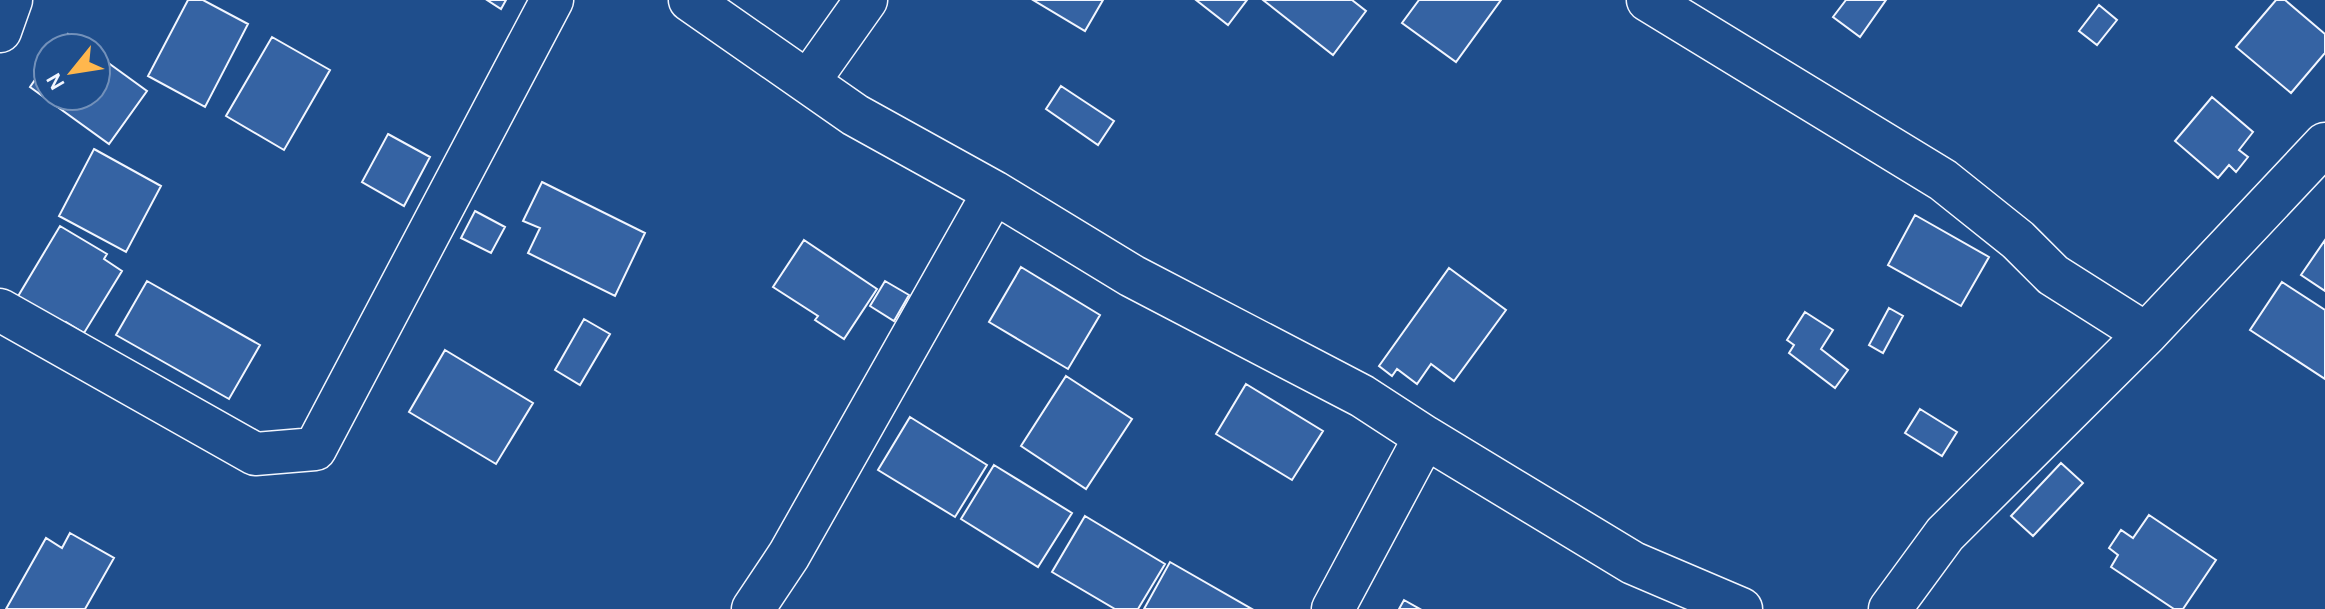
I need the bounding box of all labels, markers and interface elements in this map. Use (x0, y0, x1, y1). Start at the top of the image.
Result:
north arrow (32, 32, 112, 112)
text: N (40, 68, 71, 95)

